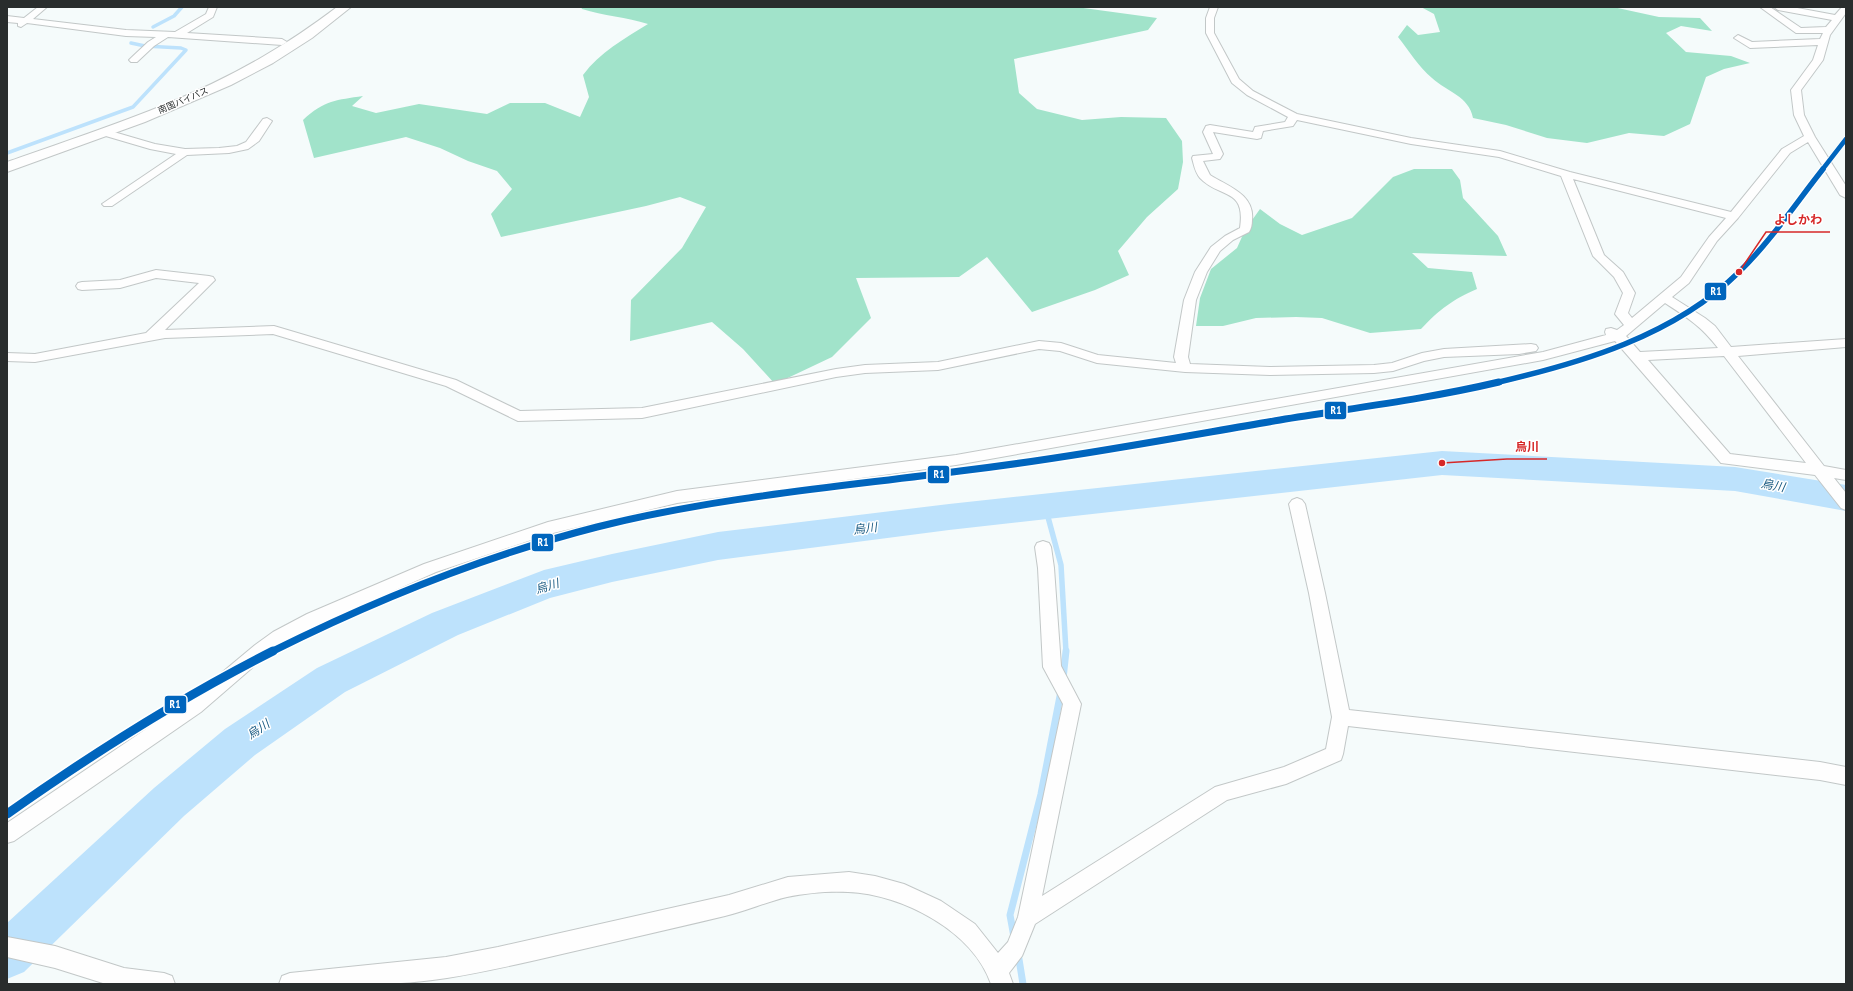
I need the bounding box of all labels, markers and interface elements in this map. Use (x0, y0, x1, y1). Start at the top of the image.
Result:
street label: 南国バイパス (156, 84, 210, 116)
callout: よしかわ (1766, 208, 1830, 232)
text: よしかわ (1774, 212, 1822, 227)
line badge: R1 (1704, 282, 1727, 301)
text: R1 (1711, 284, 1721, 298)
line badge: R1 (1324, 401, 1347, 420)
text: R1 (1331, 403, 1341, 417)
callout: 烏川 (1507, 435, 1547, 459)
text: 烏川 (1515, 439, 1539, 454)
line badge: R1 (927, 465, 950, 484)
text: R1 (934, 467, 944, 481)
water label: 烏川 (1760, 476, 1788, 495)
water label: 烏川 (852, 519, 880, 537)
line badge: R1 (531, 533, 554, 552)
text: R1 (538, 535, 548, 549)
water label: 烏川 (533, 575, 563, 597)
line badge: R1 (164, 695, 187, 714)
text: R1 (170, 697, 180, 711)
water label: 烏川 (244, 715, 274, 742)

